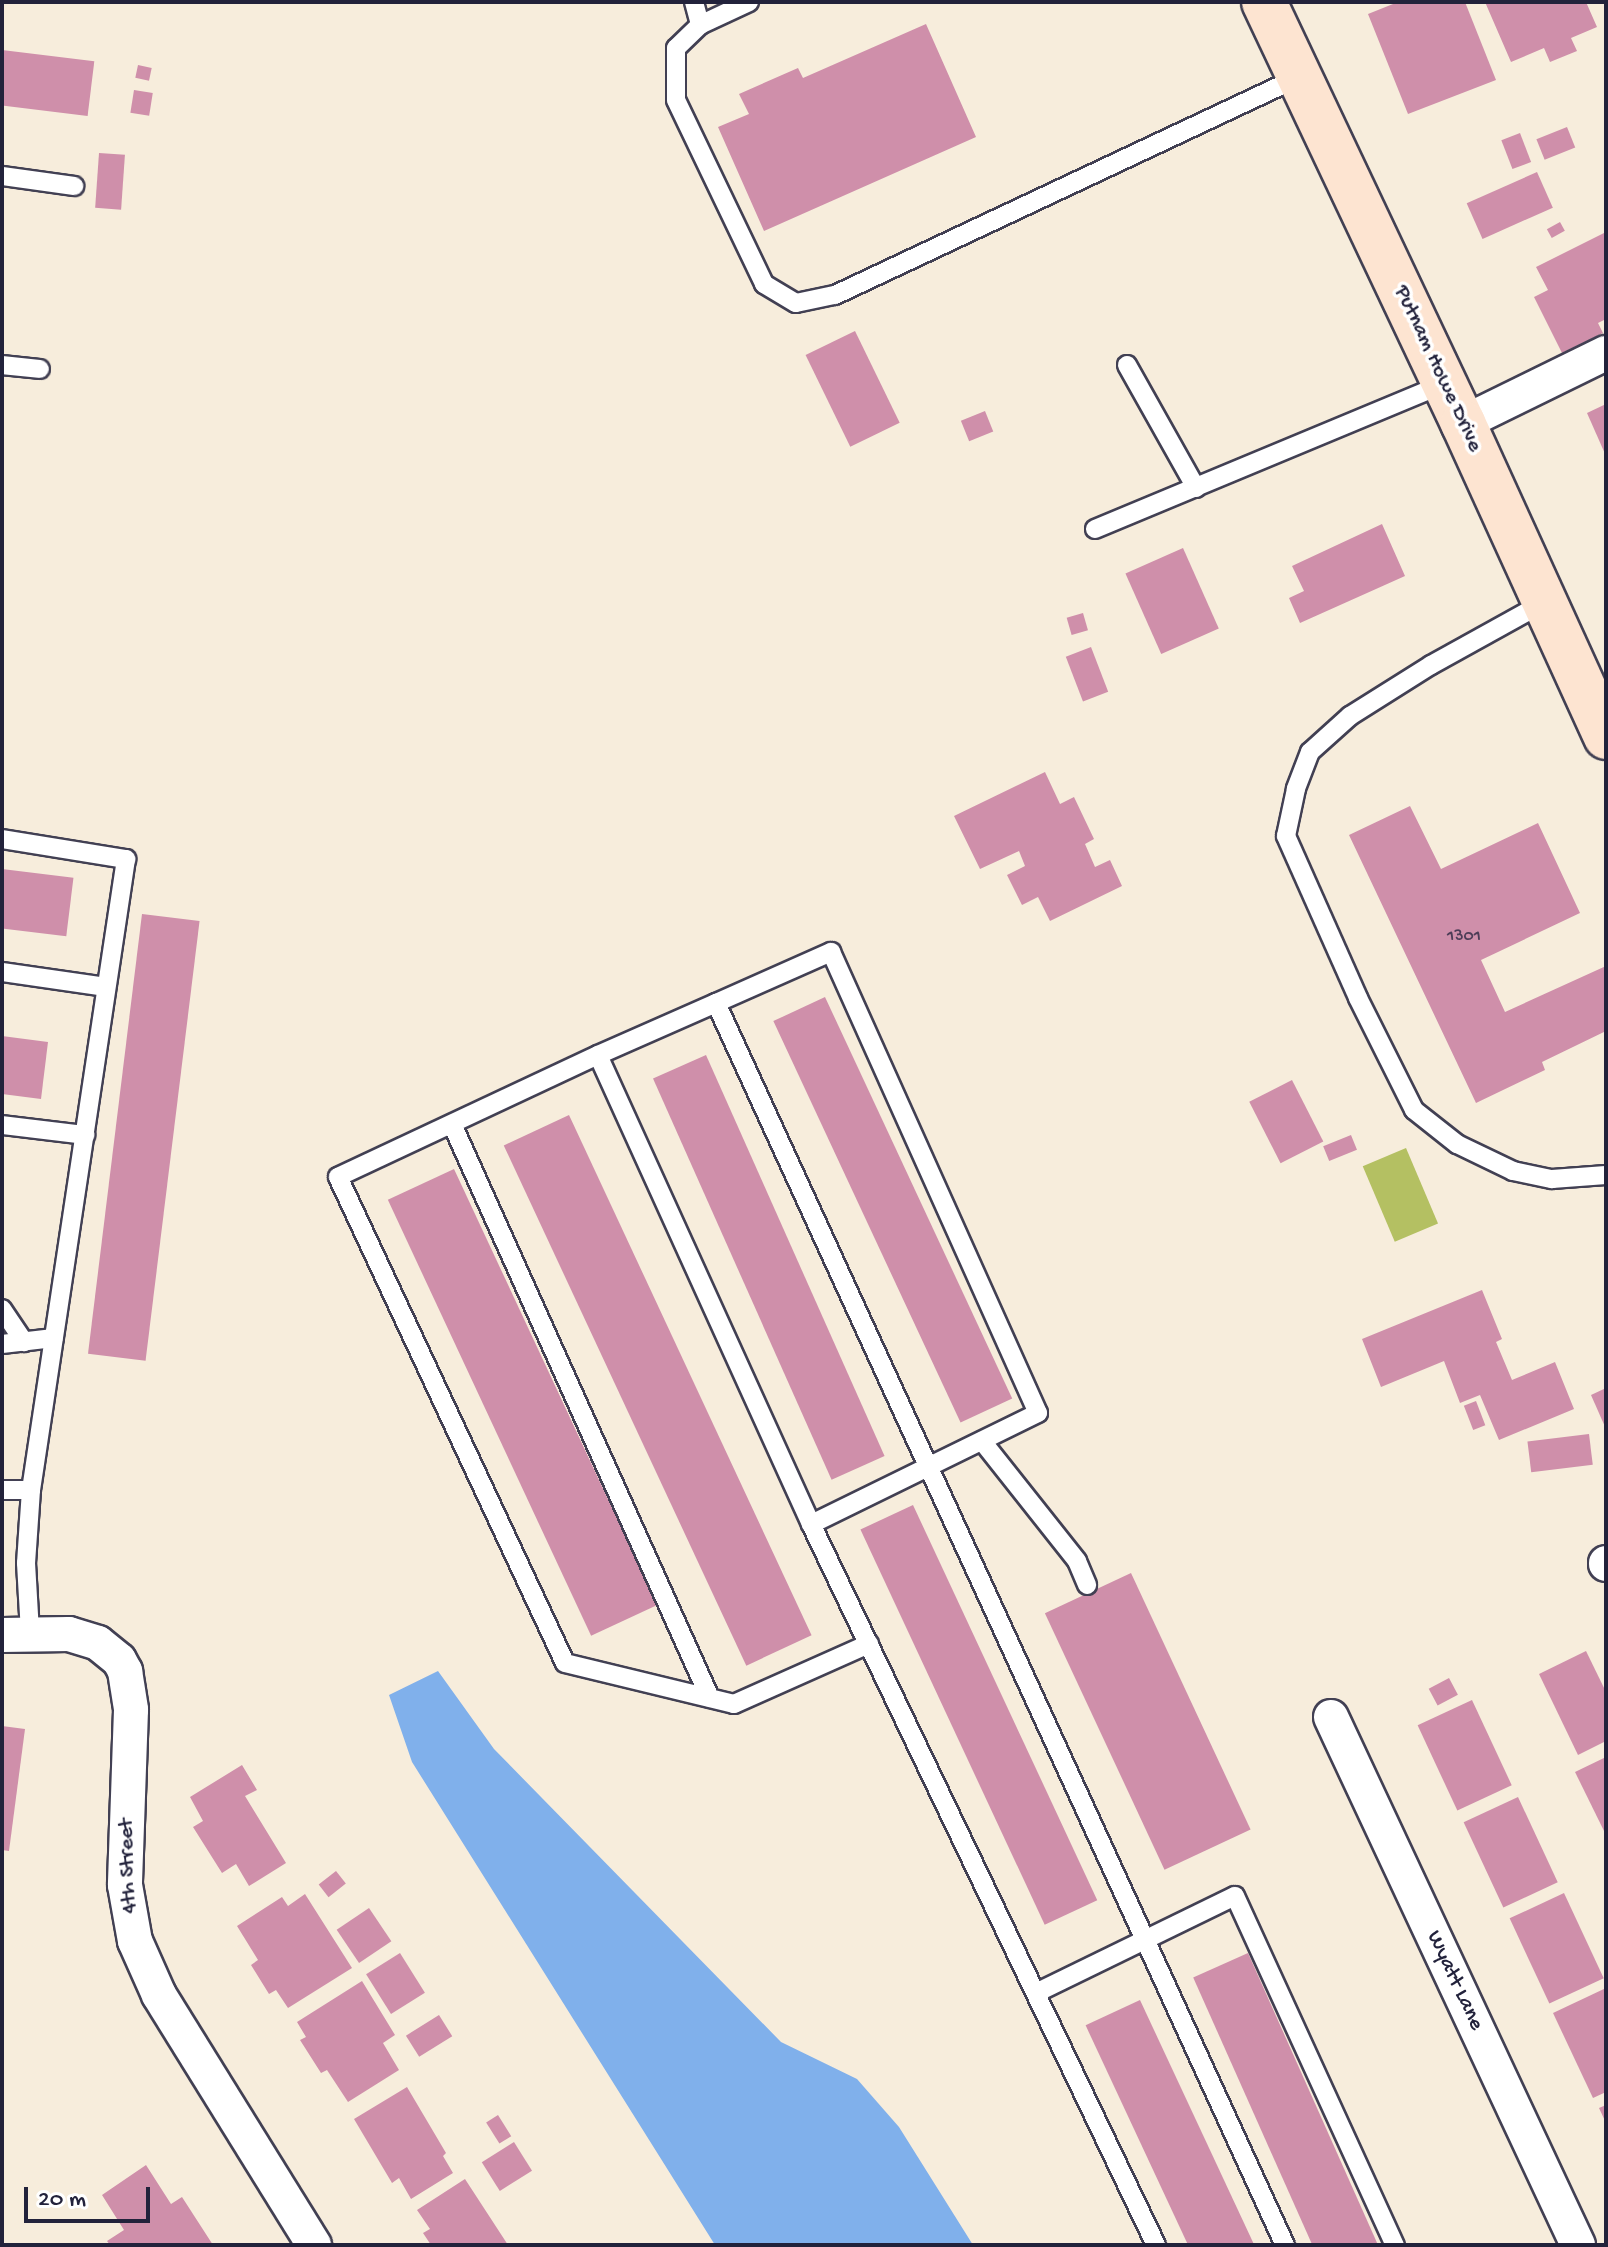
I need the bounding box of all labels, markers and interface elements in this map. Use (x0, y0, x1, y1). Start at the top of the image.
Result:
street label: Putnam Howe Drive (1387, 282, 1487, 456)
house number: 1301 (1447, 926, 1481, 948)
street label: 4th Street (114, 1818, 144, 1914)
street label: Wyatt Lane (1419, 1927, 1489, 2035)
scale bar (28, 2171, 154, 2221)
text: 20 m (38, 2186, 86, 2215)

